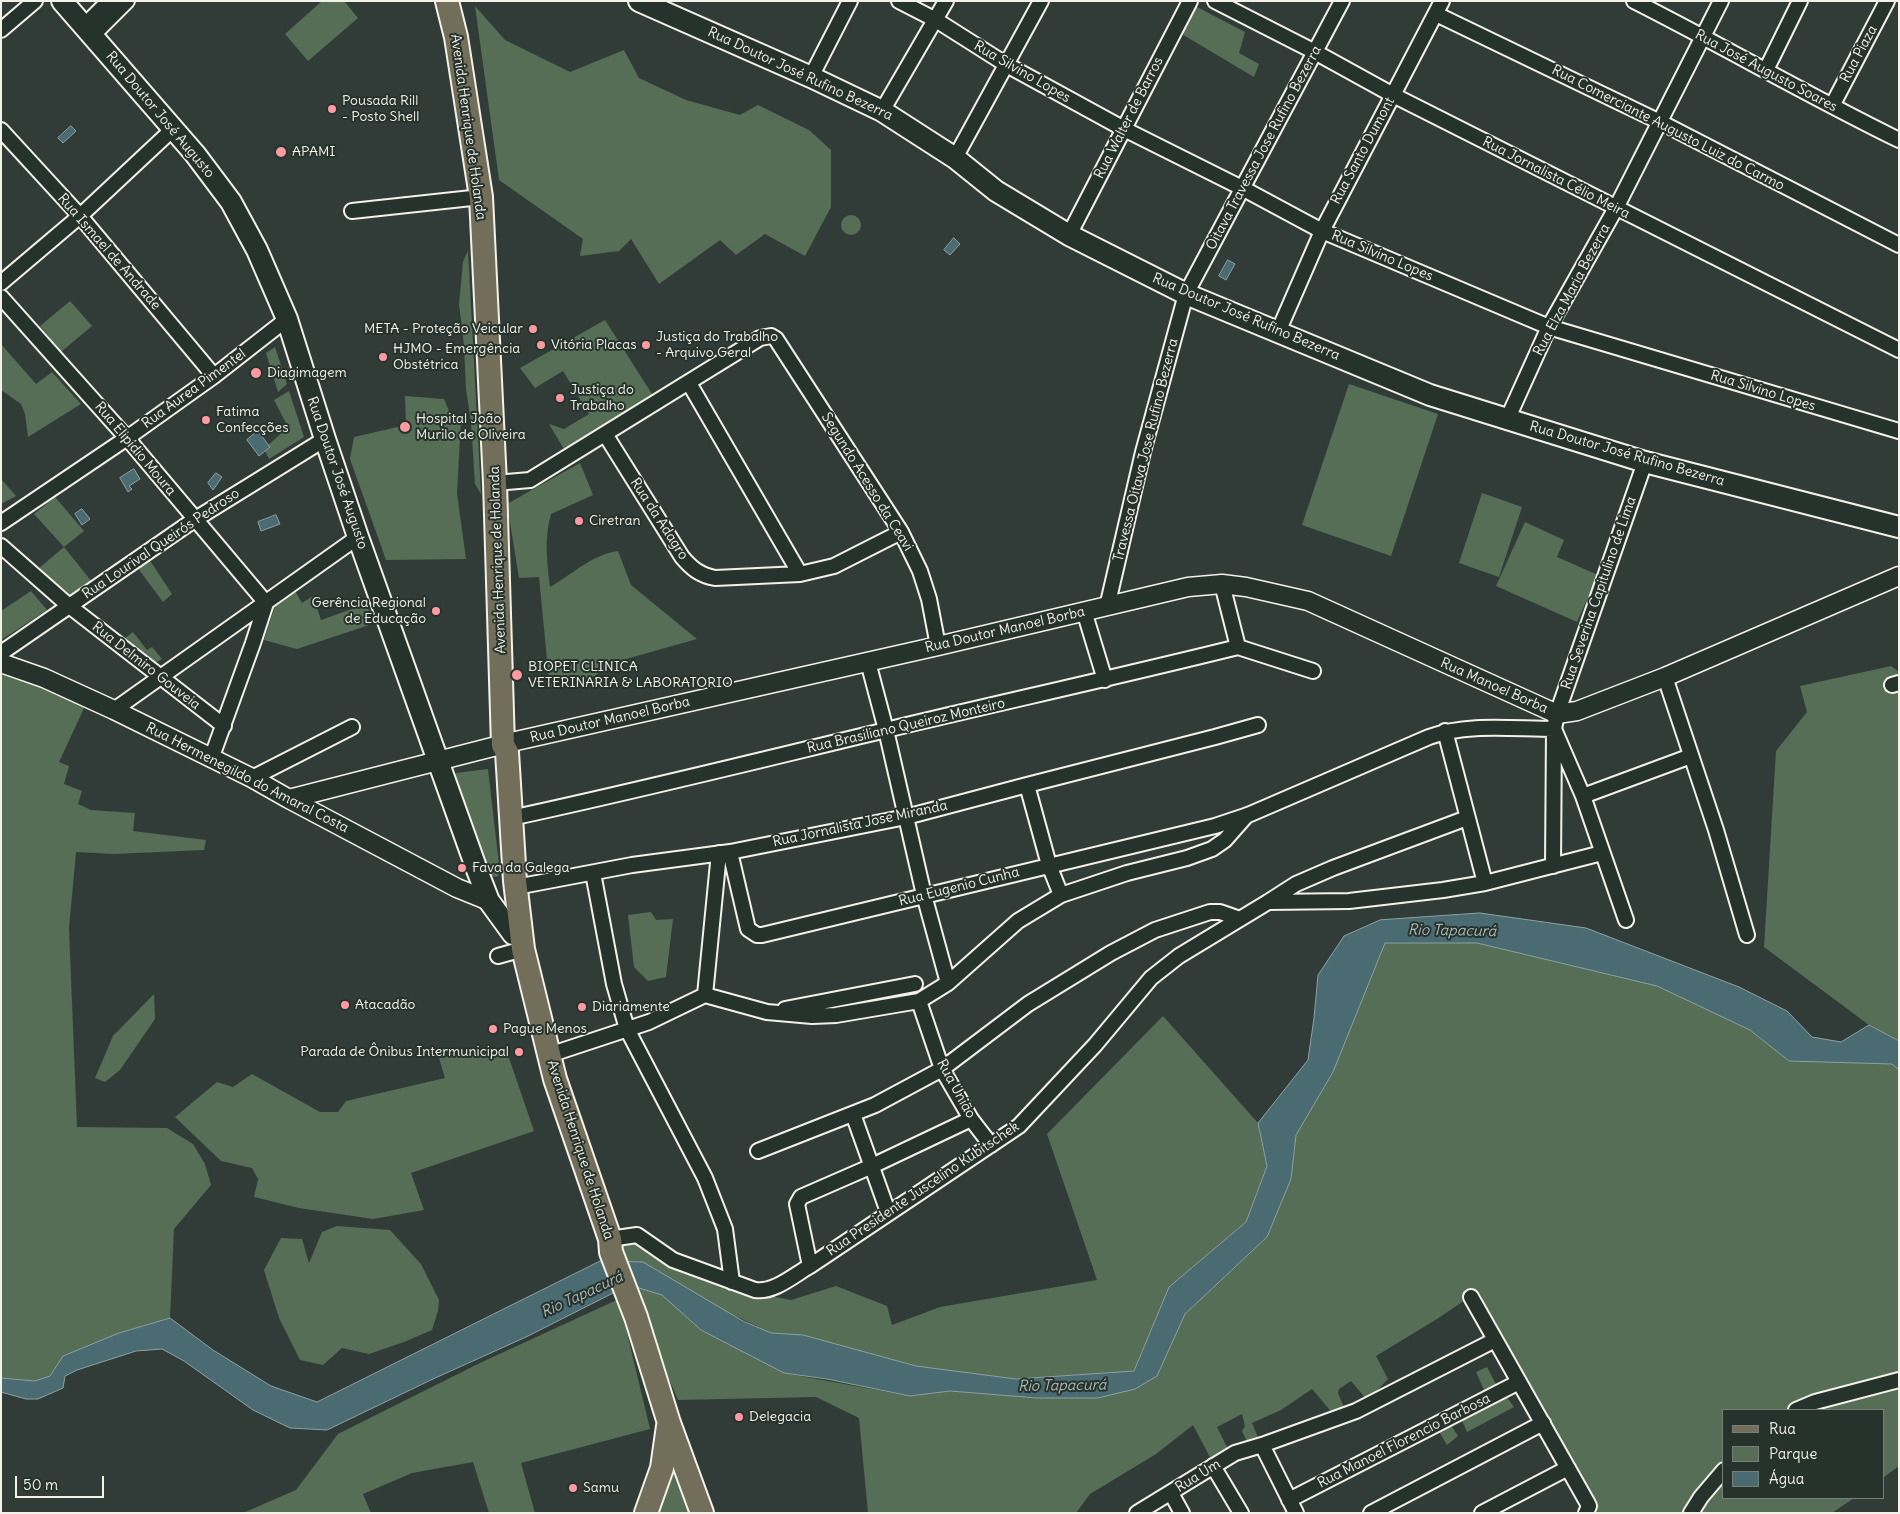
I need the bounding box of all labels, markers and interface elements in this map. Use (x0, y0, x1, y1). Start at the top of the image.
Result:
street label: Rua Piaza (1837, 23, 1881, 85)
street label: Rua Doutor José Rufino Bezerra (705, 24, 895, 124)
street label: Rua José Augusto Soares (1692, 26, 1840, 116)
street label: Avenida Henrique de Holanda (447, 33, 489, 221)
street label: Rua Silvino Lopes (971, 38, 1073, 106)
street label: Oitava Travessa Jose Rufino Bezerra (1203, 43, 1325, 253)
street label: Rua Doutor José Augusto (102, 48, 218, 182)
street label: Rua Walter de Barros (1091, 54, 1167, 182)
street label: Rua Comerciante Augusto Luiz do Carmo (1549, 62, 1787, 194)
place label: Pousada Rill - Posto Shell (342, 93, 419, 125)
street label: Rua Santo Dumont (1328, 95, 1398, 207)
marker: Pousada Rill - Posto Shell (326, 103, 338, 115)
street label: Rua Jornalista Célio Meira (1480, 133, 1632, 223)
place label: APAMI (292, 144, 335, 160)
marker: APAMI (274, 145, 288, 159)
street label: Rua Ismael de Andrade (54, 190, 164, 314)
street label: Rua Elza Maria Bezerra (1530, 221, 1614, 359)
street label: Rua Silvino Lopes (1329, 227, 1435, 285)
street label: Rua Doutor José Rufino Bezerra (1150, 270, 1342, 364)
place label: META - Proteção Veicular (364, 321, 523, 337)
marker: META - Proteção Veicular (527, 323, 539, 335)
place label: Justiça do Trabalho - Arquivo Geral (656, 329, 778, 362)
place label: Vitória Placas (551, 337, 636, 353)
street label: Travessa Oitava Jose Rufino Bezerra (1110, 337, 1182, 563)
marker: Vitória Placas (535, 339, 547, 351)
marker: Justiça do Trabalho - Arquivo Geral (640, 339, 652, 351)
place label: HJMO - Emergência Obstétrica (393, 341, 520, 374)
street label: Rua Aurea Pimentel (139, 346, 249, 432)
marker: HJMO - Emergência Obstétrica (377, 351, 389, 363)
place label: Diagimagem (267, 365, 347, 381)
marker: Diagimagem (249, 366, 263, 380)
street label: Rua Silvino Lopes (1709, 367, 1817, 415)
place label: Justiça do Trabalho (570, 382, 634, 414)
marker: Justiça do Trabalho (554, 392, 566, 404)
street label: Rua Doutor José Augusto (303, 395, 371, 551)
street label: Rua Elipídio Moura (91, 399, 179, 499)
place label: Fatima Confecções (216, 404, 289, 437)
street label: Segundo Acesso da Ceavi (817, 410, 917, 554)
place label: Hospital João Murilo de Oliveira (416, 411, 526, 444)
marker: Fatima Confecções (200, 414, 212, 426)
street label: Rua Doutor José Rufino Bezerra (1528, 418, 1726, 490)
marker: Hospital João Murilo de Oliveira (398, 420, 412, 434)
street label: Avenida Henrique de Holanda (486, 466, 510, 654)
street label: Rua da Adagro (626, 475, 692, 563)
street label: Rua Lourival Queirós Pedroso (79, 485, 243, 603)
street label: Rua Severina Capitulino de Lima (1558, 494, 1640, 692)
place label: Ciretran (589, 513, 641, 529)
marker: Ciretran (573, 515, 585, 527)
place label: Gerência Regional de Educação (312, 595, 426, 628)
street label: Rua Doutor Manoel Borba (923, 603, 1087, 657)
marker: Gerência Regional de Educação (430, 605, 442, 617)
street label: Rua Delmiro Gouveia (89, 619, 203, 713)
street label: Rua Manoel Borba (1438, 655, 1550, 717)
place label: BIOPET CLINICA VETERINARIA & LABORATORIO (528, 659, 733, 692)
marker: BIOPET CLINICA VETERINARIA & LABORATORIO (510, 668, 524, 682)
street label: Rua Doutor Manoel Borba (528, 693, 692, 747)
street label: Rua Brasiliano Queiroz Monteiro (805, 695, 1007, 757)
street label: Rua Hermenegildo do Amaral Costa (143, 719, 351, 837)
street label: Rua Jornalista Jose Miranda (771, 797, 949, 851)
place label: Fava da Galega (472, 860, 569, 876)
marker: Fava da Galega (456, 862, 468, 874)
street label: Rua Eugenio Cunha (897, 864, 1021, 910)
water label: Rio Tapacurá (1408, 921, 1496, 941)
place label: Atacadão (355, 997, 415, 1013)
marker: Atacadão (339, 999, 351, 1011)
place label: Diariamente (592, 999, 670, 1015)
marker: Diariamente (576, 1001, 588, 1013)
place label: Pague Menos (503, 1021, 587, 1037)
marker: Pague Menos (487, 1023, 499, 1035)
place label: Parada de Ônibus Intermunicipal (300, 1044, 509, 1060)
marker: Parada de Ônibus Intermunicipal (513, 1046, 525, 1058)
street label: Rua União (933, 1057, 979, 1121)
street label: Avenida Henrique de Holanda (543, 1058, 617, 1242)
street label: Rua Presidente Juscelino Kubitschek (824, 1118, 1022, 1260)
water label: Rio Tapacurá (538, 1268, 626, 1322)
water label: Rio Tapacurá (1018, 1376, 1106, 1396)
street label: Rua Manoel Florencio Barbosa (1315, 1390, 1493, 1492)
place label: Delegacia (749, 1409, 811, 1425)
legend (1722, 1409, 1885, 1499)
marker: Delegacia (733, 1411, 745, 1423)
text: Rua (1769, 1419, 1796, 1438)
text: Parque (1769, 1444, 1817, 1463)
street label: Rua Um (1172, 1456, 1224, 1496)
scale bar (18, 1466, 106, 1498)
text: Água (1769, 1469, 1804, 1488)
text: 50 m (23, 1475, 58, 1494)
place label: Samu (583, 1480, 619, 1496)
marker: Samu (567, 1482, 579, 1494)

